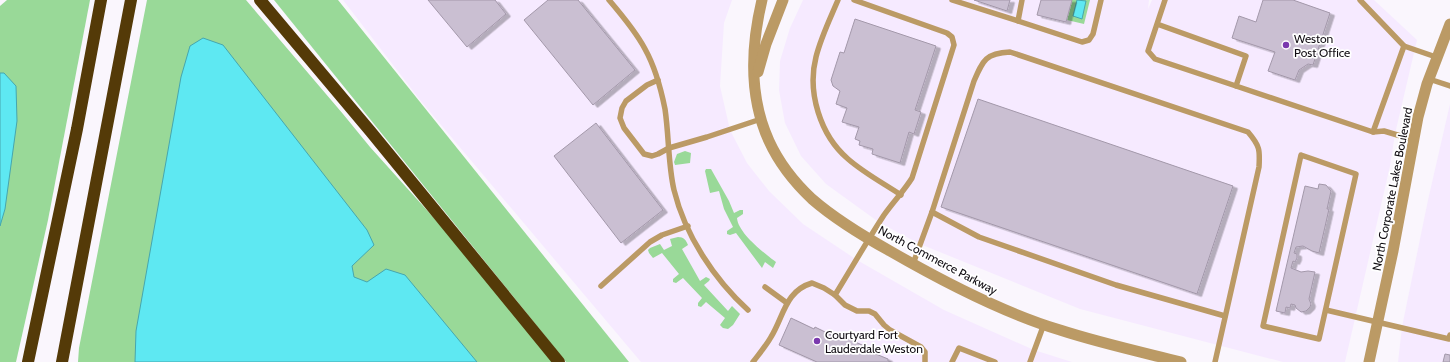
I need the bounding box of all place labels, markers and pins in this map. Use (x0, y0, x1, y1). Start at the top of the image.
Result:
place label: Weston Post Office (1294, 31, 1350, 60)
marker: Weston Post Office (1281, 40, 1291, 50)
place label: Courtyard Fort Lauderdale Weston (825, 327, 923, 356)
marker: Courtyard Fort Lauderdale Weston (812, 336, 822, 346)

